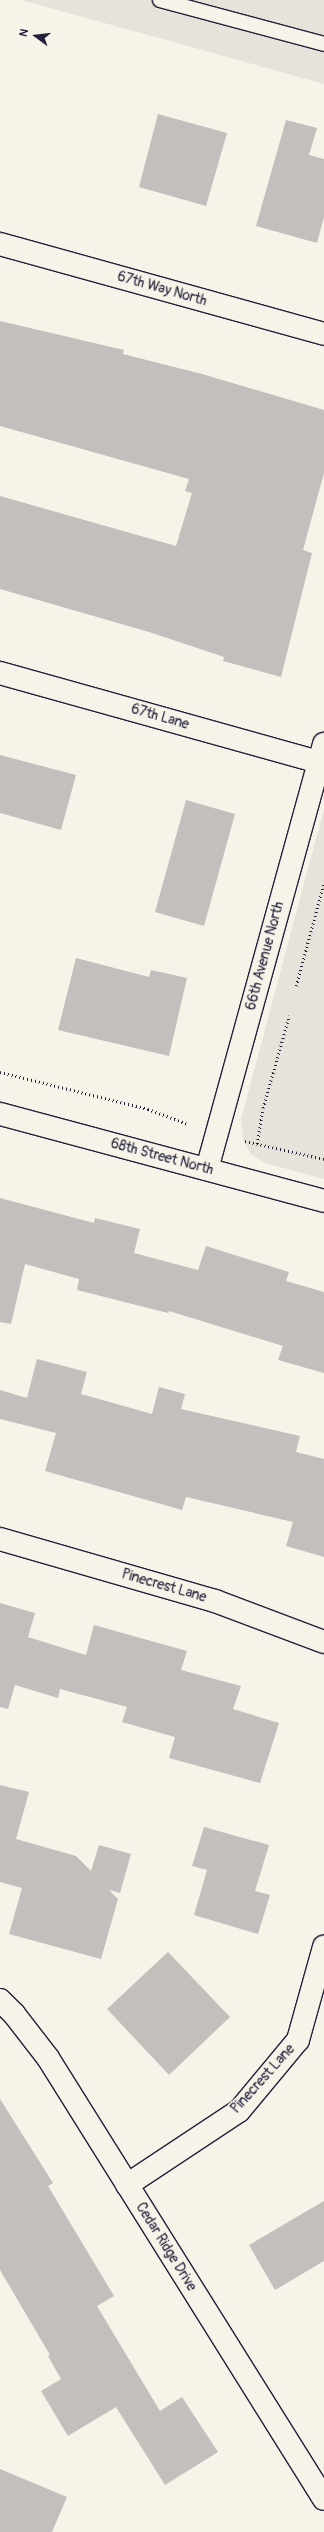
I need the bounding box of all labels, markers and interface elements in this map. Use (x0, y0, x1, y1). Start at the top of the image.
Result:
north arrow (16, 16, 56, 56)
text: N (17, 27, 31, 38)
street label: 67th Way North (115, 268, 209, 310)
street label: 67th Lane (129, 701, 191, 733)
street label: 66th Avenue North (242, 900, 288, 1012)
street label: 68th Street North (109, 1135, 215, 1179)
street label: Pinecrest Lane (120, 1566, 208, 1606)
street label: Pinecrest Lane (228, 2041, 298, 2117)
street label: Cedar Ridge Drive (132, 2200, 200, 2294)

